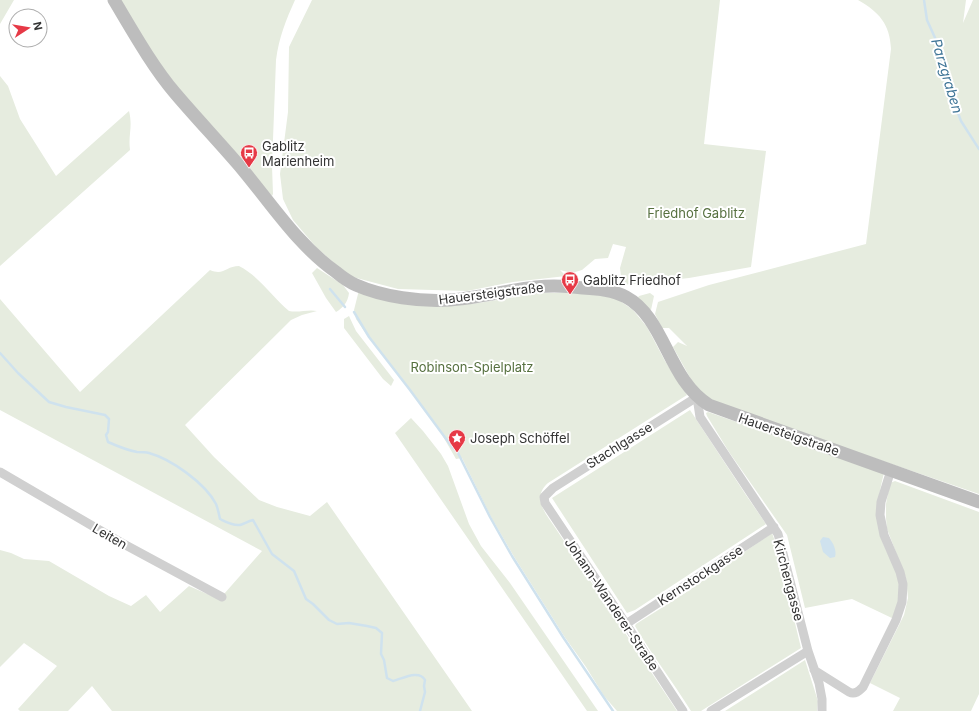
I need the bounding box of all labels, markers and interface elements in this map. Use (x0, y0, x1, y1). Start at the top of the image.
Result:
north arrow (8, 8, 48, 48)
text: N (30, 20, 46, 31)
water label: Parzgraben (928, 36, 967, 115)
place label: Gablitz Marienheim (262, 138, 334, 169)
bus stop icon: Gablitz Marienheim (239, 143, 259, 168)
park label: Friedhof Gablitz (647, 205, 745, 221)
bus stop icon: Gablitz Friedhof (560, 270, 580, 295)
place label: Gablitz Friedhof (583, 272, 681, 288)
street label: Hauersteigstraße (438, 279, 544, 307)
park label: Robinson-Spielplatz (410, 359, 534, 375)
street label: Hauersteigstraße (736, 409, 842, 459)
street label: Stachlgasse (583, 418, 655, 472)
place icon: Joseph Schöffel (447, 428, 467, 453)
place label: Joseph Schöffel (470, 430, 570, 446)
street label: Leiten (90, 520, 130, 552)
street label: Johann-Wanderer-Straße (562, 535, 662, 673)
street label: Kirchengasse (770, 537, 808, 623)
street label: Kernstockgasse (654, 542, 746, 608)

